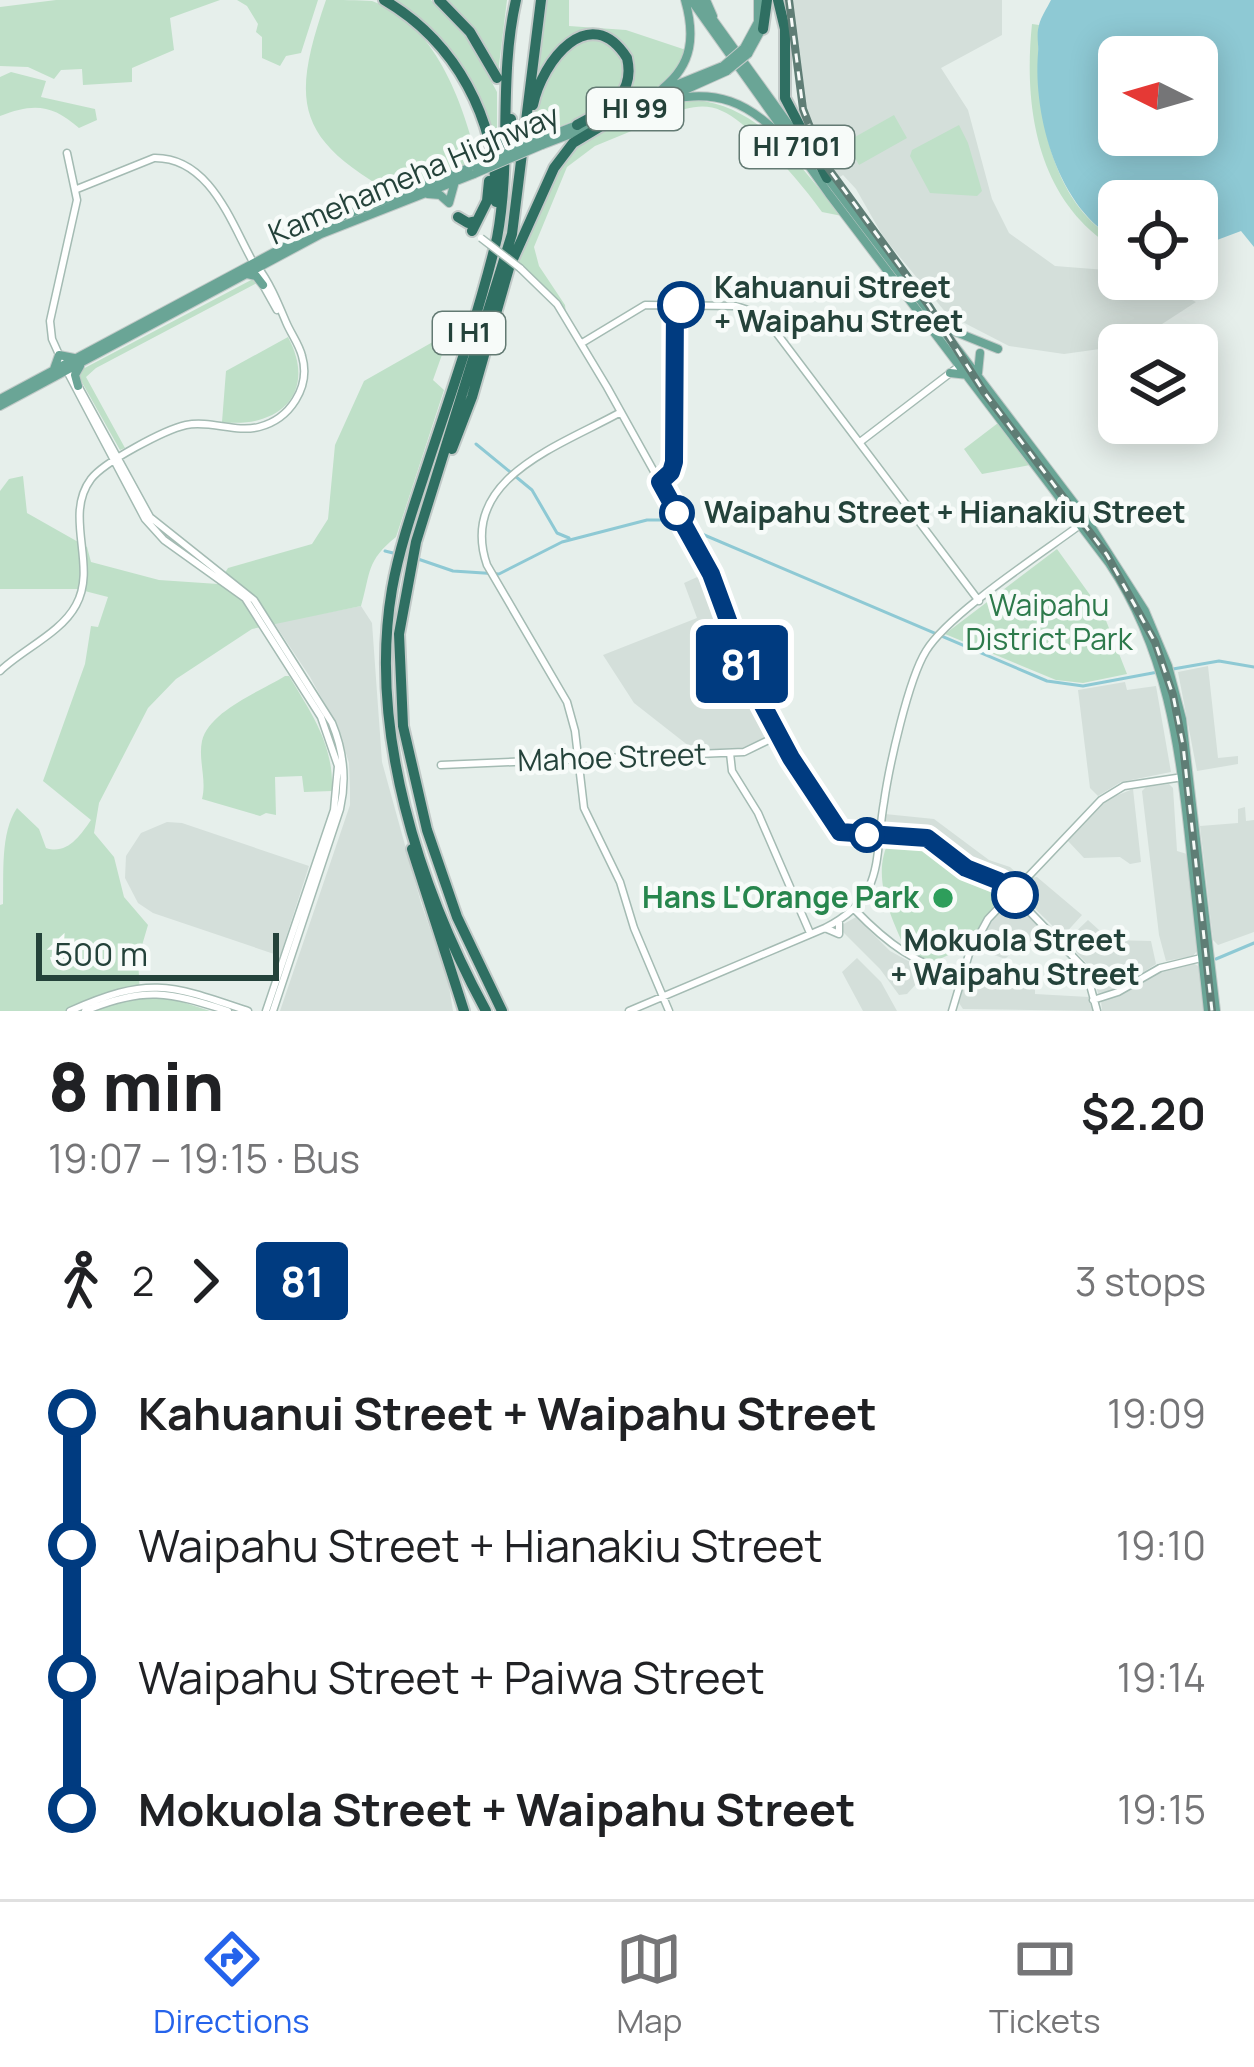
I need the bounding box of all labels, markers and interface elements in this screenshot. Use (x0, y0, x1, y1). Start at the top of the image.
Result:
north arrow (1098, 36, 1218, 156)
map controls (1098, 36, 1218, 444)
road number: HI 99 (587, 88, 683, 130)
street label: Kamehameha Highway (262, 94, 565, 253)
road number: HI 7101 (740, 126, 854, 168)
button: locate (1098, 180, 1218, 300)
place label: Kahuanui Street + Waipahu Street (714, 266, 964, 341)
marker: Kahuanui Street + Waipahu Street (659, 283, 703, 327)
road number: I H1 (433, 312, 505, 354)
button: layers (1098, 324, 1218, 444)
place label: Waipahu Street + Hianakiu Street (704, 491, 1186, 532)
marker: Waipahu Street + Hianakiu Street (661, 497, 693, 529)
park label: Waipahu District Park (965, 584, 1134, 659)
line badge: 81 (688, 625, 796, 703)
text: 81 (720, 635, 764, 693)
street label: Mahoe Street (517, 733, 707, 780)
unlabelled marker (851, 819, 883, 851)
marker: Mokuola Street + Waipahu Street (993, 873, 1037, 917)
place label: Hans L'Orange Park (642, 876, 920, 917)
marker: Hans L'Orange Park (930, 885, 956, 911)
place label: Mokuola Street + Waipahu Street (890, 919, 1140, 994)
scale bar (36, 927, 279, 980)
text: 500 m (54, 931, 148, 976)
text: 8 min (48, 1041, 224, 1131)
text: $2.20 (1081, 1082, 1206, 1144)
text: 19:07 – 19:15 · Bus (48, 1131, 360, 1185)
icon: walk (48, 1248, 114, 1314)
icon: forward (172, 1248, 238, 1314)
text: 81 (280, 1252, 324, 1310)
text: 2 (132, 1254, 154, 1308)
text: 3 stops (1075, 1254, 1206, 1308)
text: Kahuanui Street + Waipahu Street (138, 1382, 877, 1444)
text: 19:09 (1107, 1386, 1206, 1440)
text: Waipahu Street + Hianakiu Street (138, 1514, 823, 1576)
text: 19:10 (1116, 1518, 1206, 1572)
text: Waipahu Street + Paiwa Street (138, 1646, 765, 1708)
text: 19:14 (1117, 1650, 1206, 1704)
text: Mokuola Street + Waipahu Street (138, 1778, 856, 1840)
text: 19:15 (1117, 1782, 1206, 1836)
tab: Directions (153, 1926, 310, 2043)
tab: Map (616, 1926, 682, 2043)
tab: Tickets (989, 1926, 1101, 2043)

